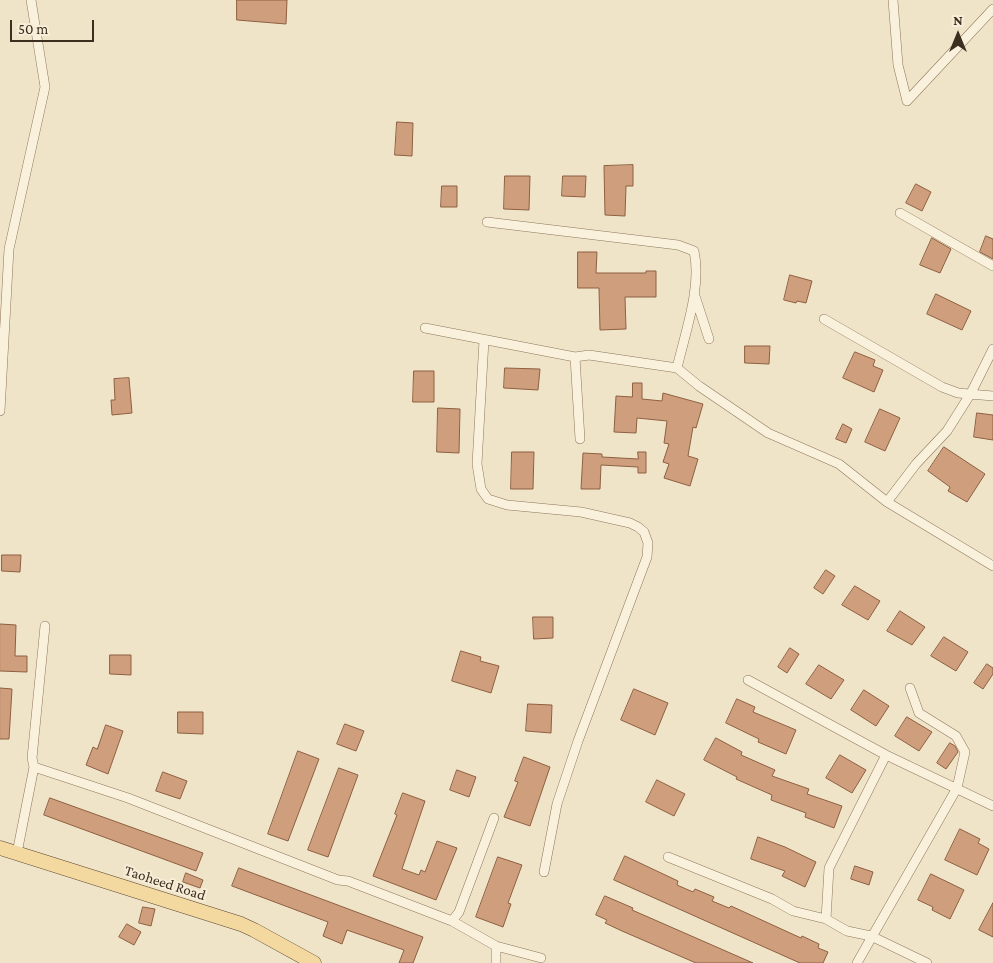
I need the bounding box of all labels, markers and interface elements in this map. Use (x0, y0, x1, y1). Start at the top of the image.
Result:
scale bar (12, 10, 96, 42)
north arrow (933, 10, 983, 60)
text: N (953, 12, 963, 28)
text: 50 m (18, 21, 48, 37)
street label: Taoheed Road (122, 861, 208, 905)

